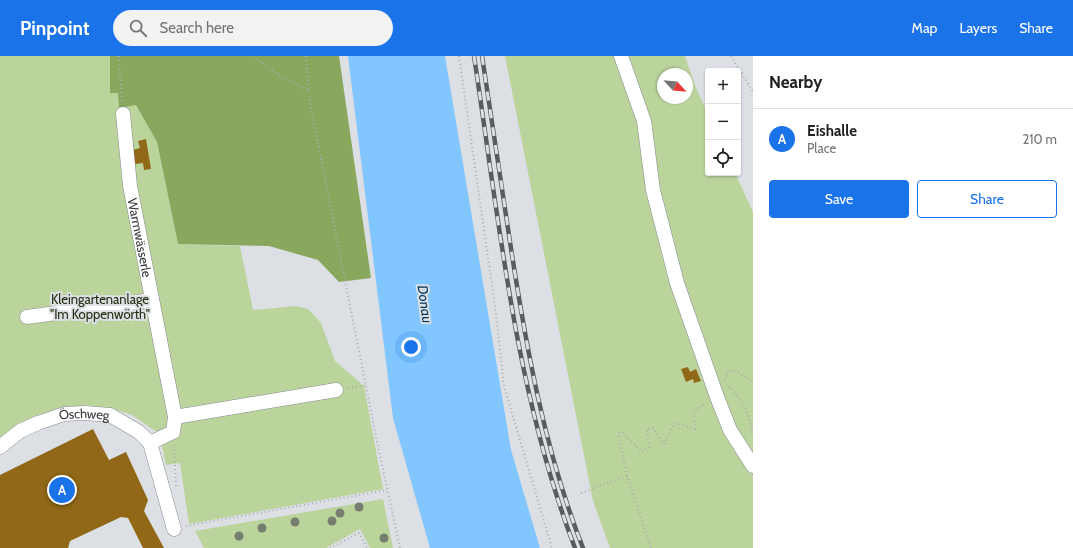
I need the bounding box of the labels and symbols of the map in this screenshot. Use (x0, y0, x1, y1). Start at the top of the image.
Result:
north arrow (657, 68, 693, 104)
street label: Warmwässerle (125, 197, 156, 279)
water label: Donau (413, 284, 437, 324)
park label: Kleingartenanlage "Im Koppenwörth" (50, 291, 150, 322)
your location (401, 337, 421, 357)
street label: Öschweg (56, 405, 111, 423)
pin: A (49, 475, 75, 505)

